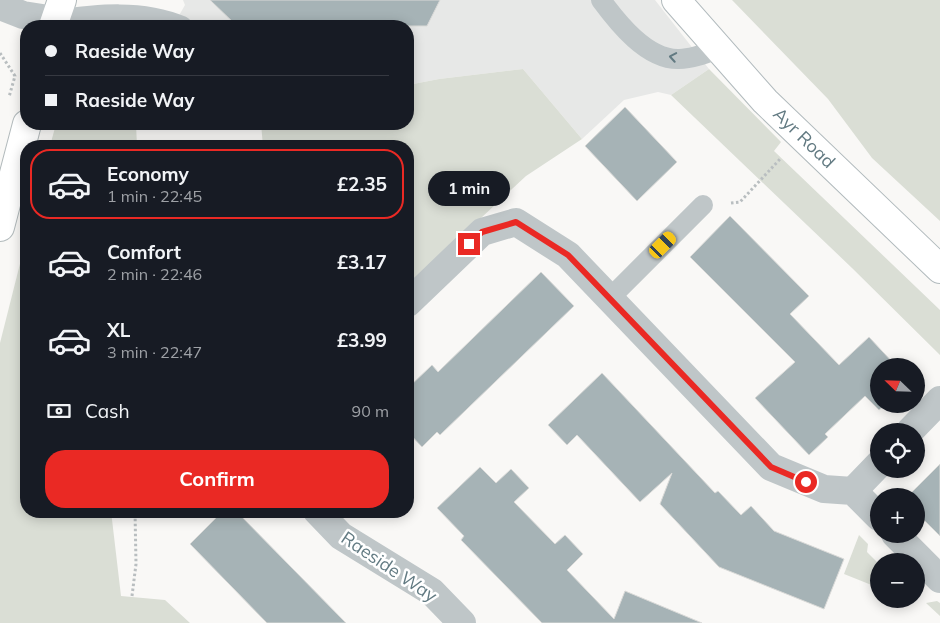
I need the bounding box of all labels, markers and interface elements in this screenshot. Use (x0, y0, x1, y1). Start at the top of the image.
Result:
text: Raeside Way (75, 39, 194, 63)
one-way arrow (669, 53, 678, 63)
text: Raeside Way (75, 88, 194, 112)
street label: Ayr Road (768, 102, 840, 173)
icon: car (47, 162, 92, 207)
text: Economy (107, 162, 189, 186)
text: £2.35 (337, 172, 387, 196)
callout: 1 min (428, 172, 510, 206)
text: 1 min (448, 178, 490, 198)
text: 1 min · 22:45 (107, 186, 202, 206)
car (647, 229, 678, 261)
route end (458, 233, 480, 255)
icon: car (47, 240, 92, 285)
text: Comfort (107, 240, 181, 264)
text: £3.17 (337, 250, 387, 274)
text: 2 min · 22:46 (107, 264, 202, 284)
icon: car (47, 318, 92, 363)
text: XL (107, 318, 130, 342)
text: £3.99 (337, 328, 387, 352)
text: 3 min · 22:47 (107, 342, 202, 362)
north arrow (870, 358, 925, 412)
map controls (870, 358, 925, 608)
icon: cash (45, 397, 73, 425)
text: Cash (85, 399, 130, 423)
text: 90 m (352, 401, 389, 421)
button: locate (870, 423, 925, 478)
button: Confirm (45, 450, 389, 508)
route start (795, 471, 817, 493)
button: + (870, 488, 925, 543)
street label: Raeside Way (337, 526, 442, 607)
button: − (870, 553, 925, 608)

